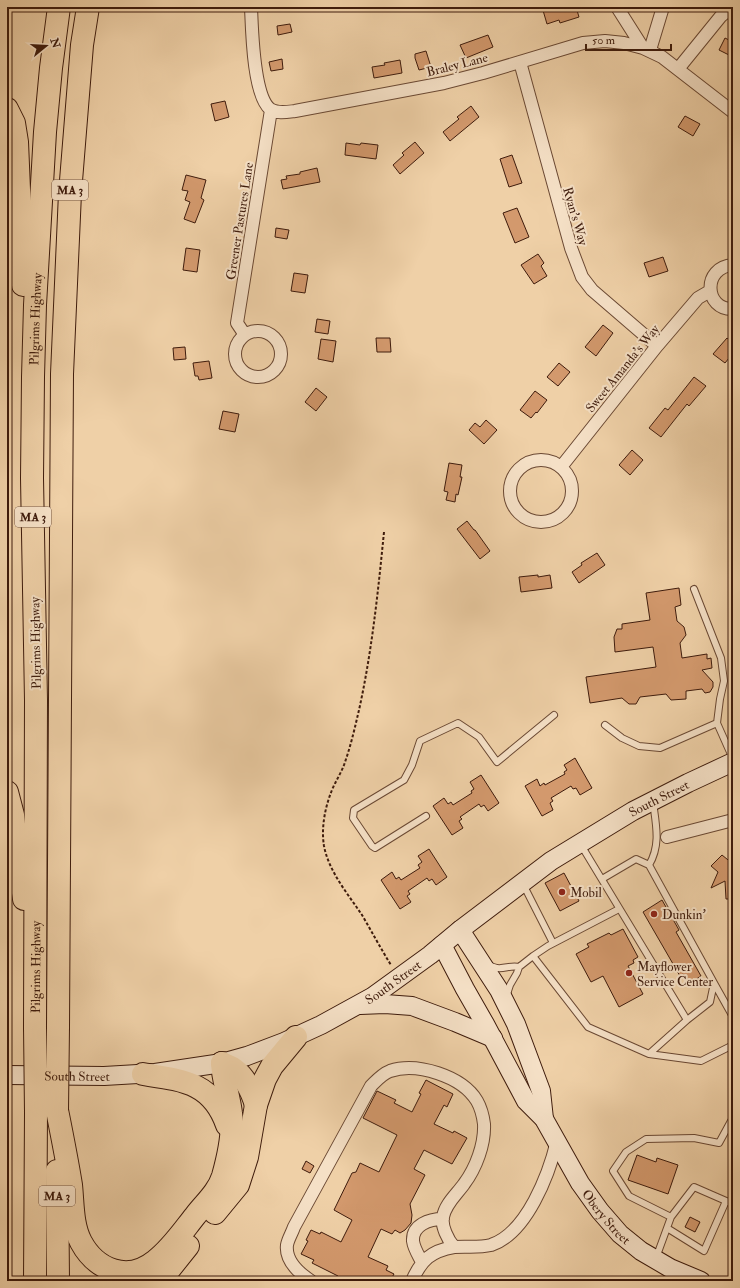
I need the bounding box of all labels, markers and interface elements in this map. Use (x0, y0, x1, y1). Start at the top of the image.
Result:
north arrow (26, 26, 66, 66)
scale bar (586, 26, 671, 52)
text: 50 m (592, 33, 616, 48)
text: N (47, 35, 63, 51)
street label: Braley Lane (425, 49, 490, 81)
street label: Greener Pastures Lane (223, 161, 257, 281)
road number: MA 3 (52, 180, 88, 200)
street label: Ryan's Way (558, 185, 591, 248)
street label: Pilgrims Highway (26, 272, 47, 366)
street label: Sweet Amanda's Way (582, 321, 664, 416)
road number: MA 3 (15, 507, 51, 527)
street label: Pilgrims Highway (27, 596, 46, 689)
street label: South Street (626, 777, 692, 821)
place label: Mobil (570, 885, 602, 901)
marker: Mobil (557, 887, 567, 897)
place label: Dunkin' (662, 907, 706, 923)
marker: Dunkin' (649, 909, 659, 919)
street label: Pilgrims Highway (28, 920, 45, 1013)
street label: South Street (363, 957, 425, 1008)
place label: Mayflower Service Center (637, 959, 713, 990)
marker: Mayflower Service Center (624, 968, 634, 978)
street label: South Street (44, 1068, 110, 1085)
road number: MA 3 (39, 1186, 75, 1206)
street label: Obery Street (578, 1187, 633, 1248)

